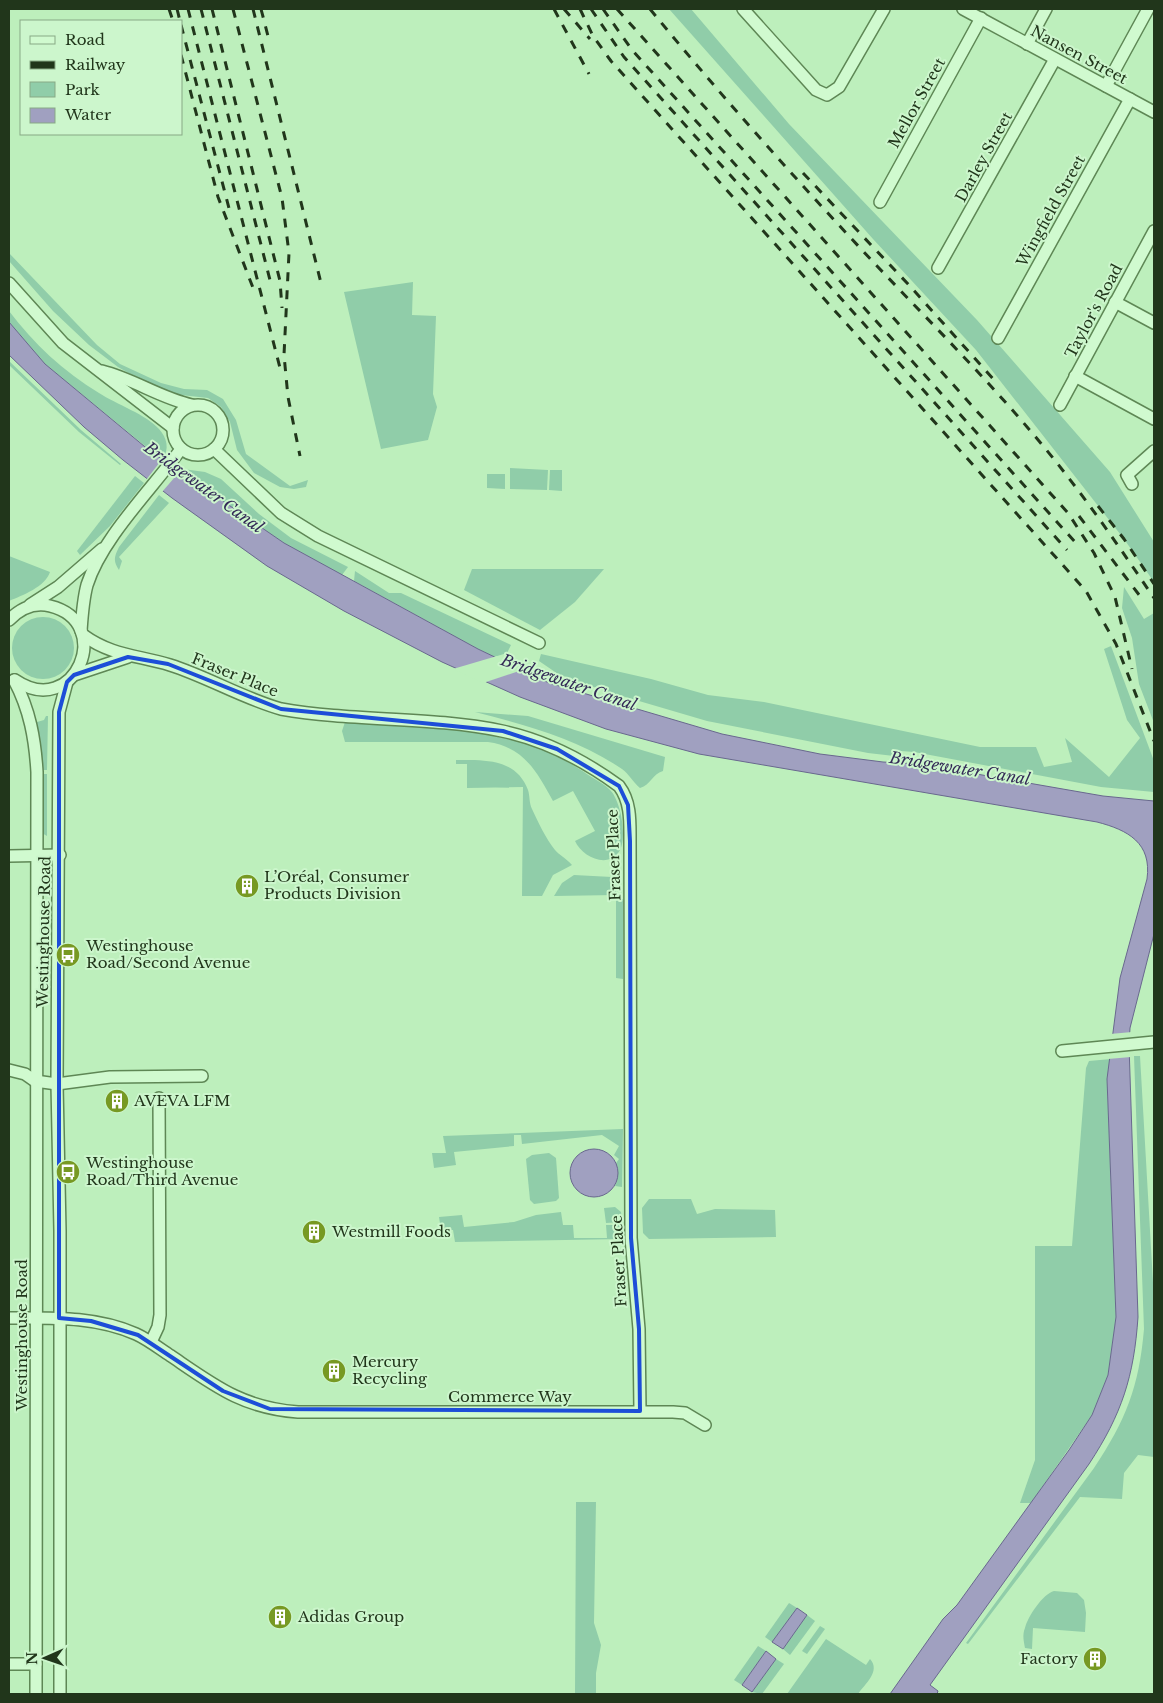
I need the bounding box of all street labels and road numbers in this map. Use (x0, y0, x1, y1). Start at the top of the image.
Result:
street label: Nansen Street (1028, 21, 1131, 88)
street label: Mellor Street (884, 54, 949, 151)
street label: Darley Street (951, 108, 1016, 205)
street label: Wingfield Street (1012, 151, 1089, 271)
street label: Taylor's Road (1061, 260, 1126, 361)
street label: Fraser Place (189, 648, 281, 701)
street label: Fraser Place (602, 809, 625, 901)
street label: Westinghouse Road (33, 856, 54, 1009)
street label: Fraser Place (607, 1215, 630, 1307)
street label: Westinghouse Road (12, 1259, 31, 1412)
street label: Commerce Way (448, 1387, 572, 1406)

